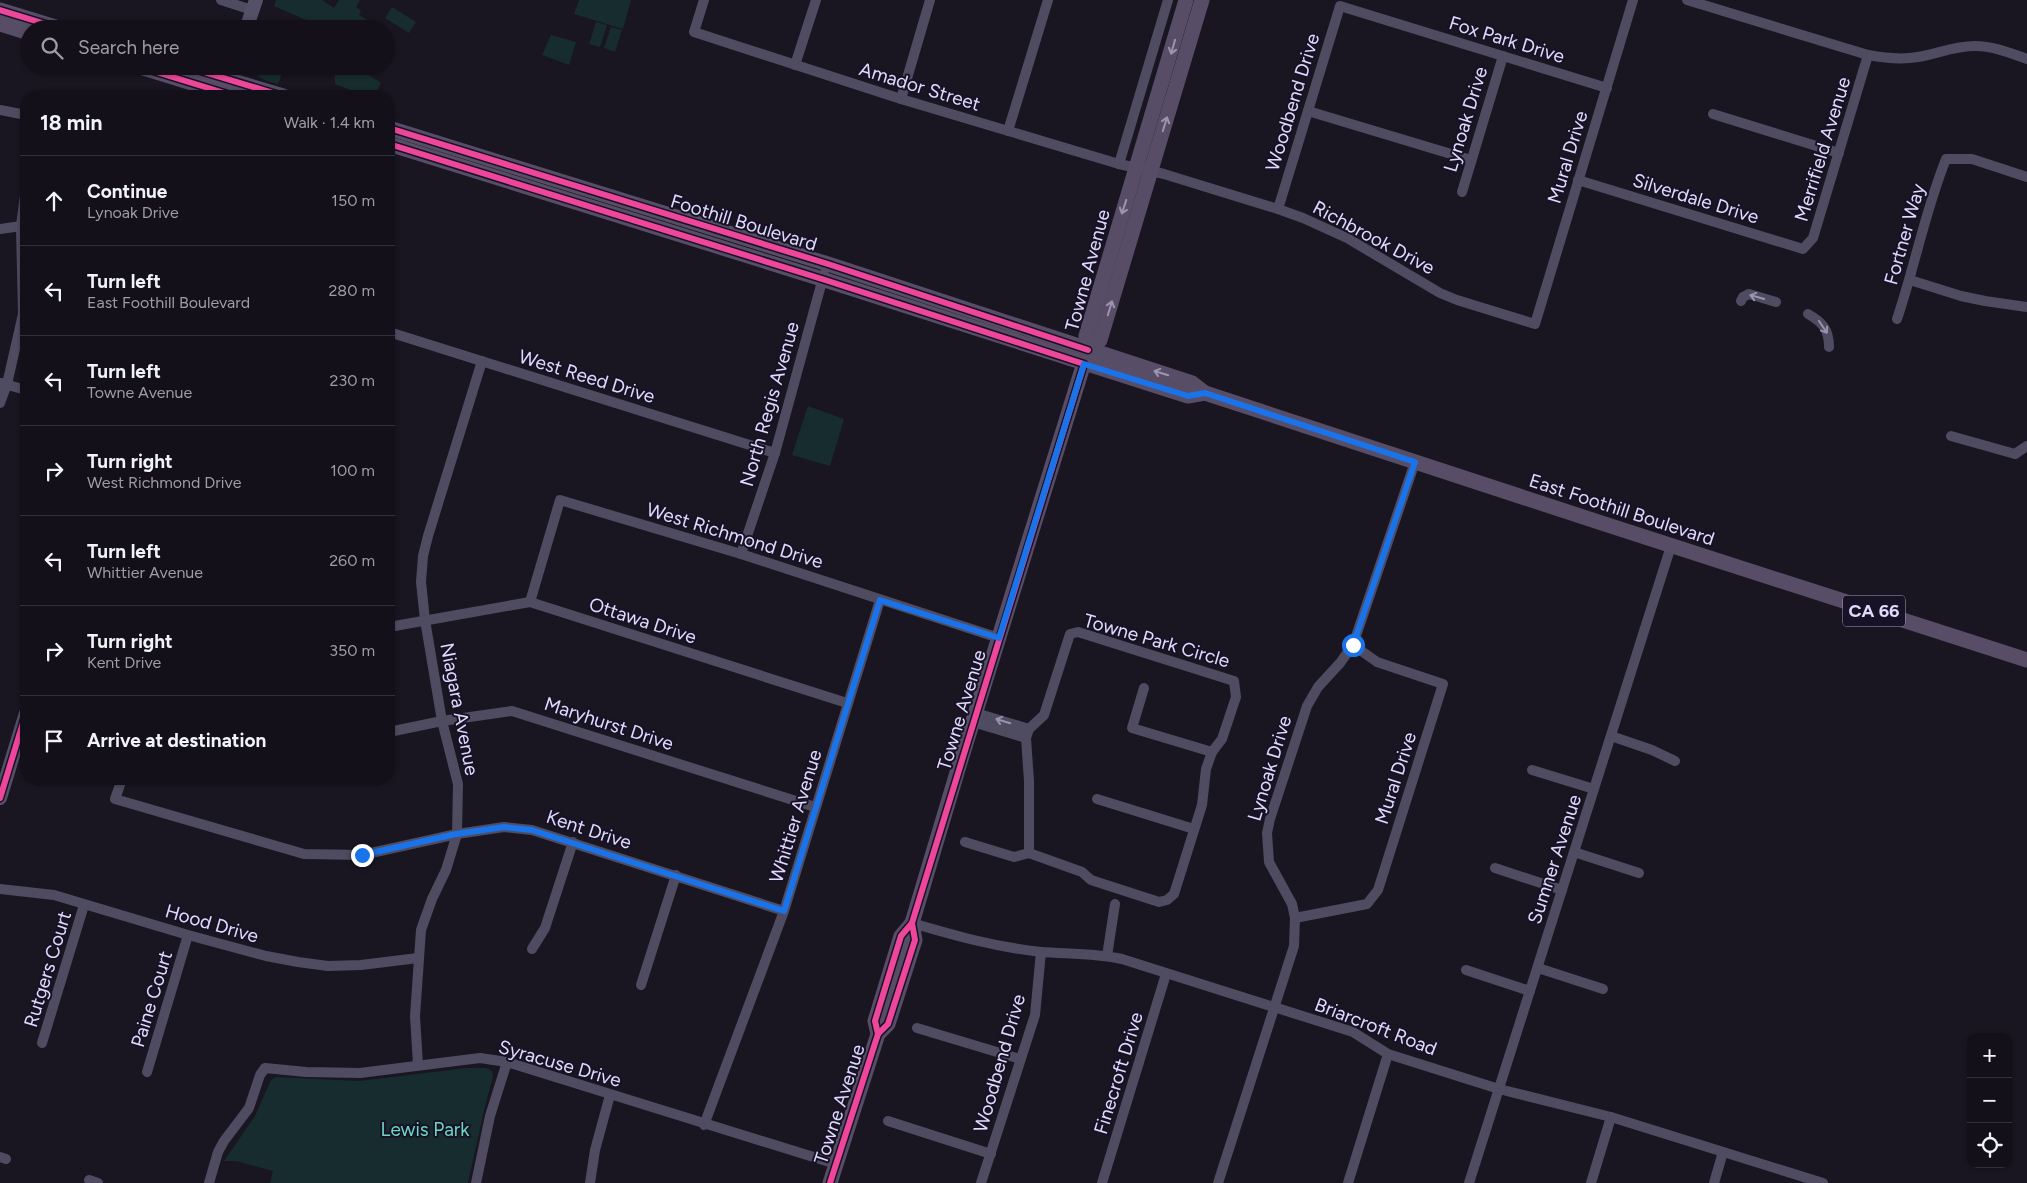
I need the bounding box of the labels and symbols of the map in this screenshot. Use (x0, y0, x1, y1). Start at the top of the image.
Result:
street label: Fox Park Drive (1446, 11, 1567, 68)
street label: Woodbend Drive (1261, 31, 1324, 174)
one-way arrow (1167, 38, 1177, 54)
street label: Amador Street (857, 57, 983, 116)
street label: Lynoak Drive (1439, 64, 1492, 175)
street label: Merrifield Avenue (1790, 74, 1855, 224)
street label: Mural Drive (1543, 108, 1592, 206)
one-way arrow (1161, 116, 1171, 132)
street label: Silverdale Drive (1630, 168, 1762, 229)
street label: Fortner Way (1879, 181, 1930, 287)
street label: Foothill Boulevard (668, 189, 820, 256)
street label: Richbrook Drive (1309, 196, 1439, 279)
one-way arrow (1119, 198, 1129, 214)
street label: Towne Avenue (1060, 207, 1115, 333)
one-way arrow (1750, 291, 1766, 301)
one-way arrow (1106, 301, 1116, 317)
street label: North Regis Avenue (735, 319, 804, 489)
one-way arrow (1818, 320, 1829, 334)
street label: West Reed Drive (516, 345, 658, 408)
one-way arrow (1153, 368, 1169, 378)
street label: East Foothill Boulevard (1526, 469, 1717, 550)
street label: West Richmond Drive (644, 498, 826, 573)
street label: Ottawa Drive (586, 592, 699, 649)
road number: CA 66 (1843, 596, 1905, 626)
street label: Towne Park Circle (1081, 609, 1233, 672)
route start (1342, 634, 1365, 657)
street label: Niagara Avenue (435, 641, 484, 777)
street label: Towne Avenue (932, 647, 991, 773)
street label: Maryhurst Drive (541, 692, 676, 755)
street label: Lynoak Drive (1243, 713, 1296, 824)
one-way arrow (995, 716, 1011, 726)
street label: Mural Drive (1370, 729, 1421, 827)
street label: Whittier Avenue (764, 747, 827, 885)
street label: Sumner Avenue (1523, 792, 1586, 927)
street label: Kent Drive (543, 805, 634, 854)
route end (351, 844, 374, 867)
street label: Hood Drive (163, 899, 261, 948)
street label: Rutgers Court (19, 908, 76, 1030)
street label: Paine Court (126, 948, 177, 1050)
street label: Woodbend Drive (969, 991, 1030, 1135)
street label: Briarcroft Road (1312, 993, 1440, 1060)
street label: Finecroft Drive (1089, 1009, 1148, 1137)
street label: Syracuse Drive (496, 1035, 624, 1092)
street label: Towne Avenue (809, 1041, 870, 1167)
park label: Lewis Park (381, 1118, 470, 1141)

